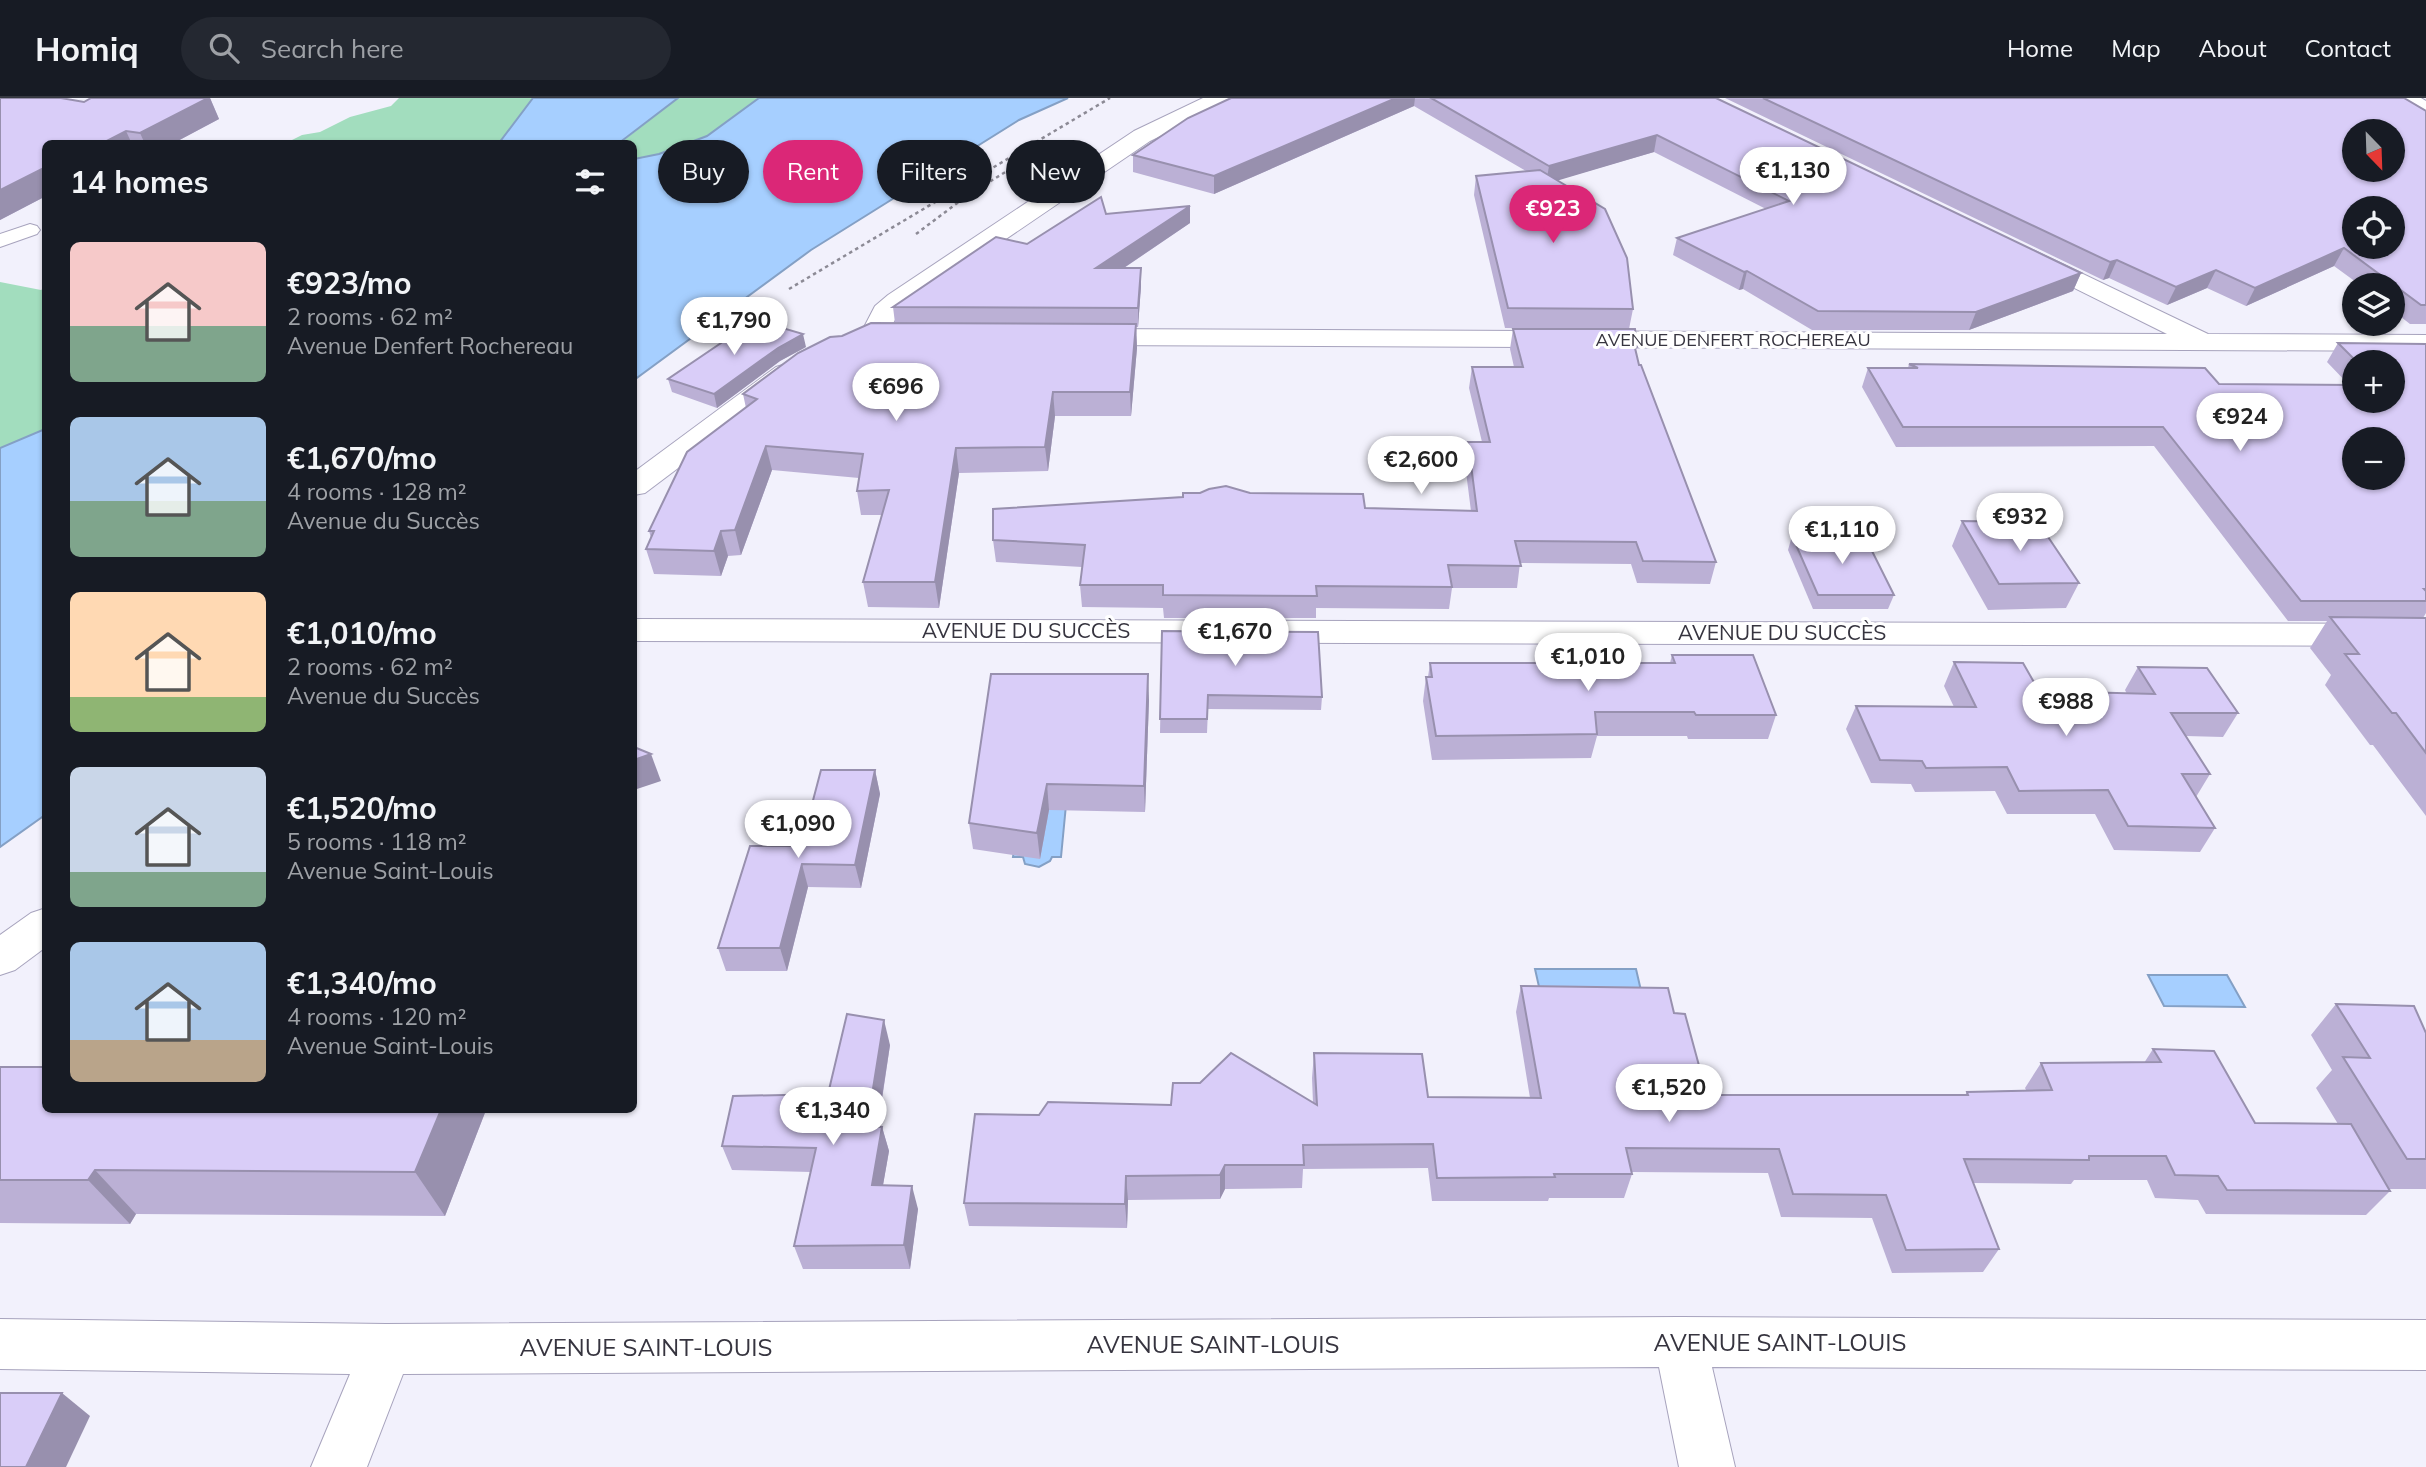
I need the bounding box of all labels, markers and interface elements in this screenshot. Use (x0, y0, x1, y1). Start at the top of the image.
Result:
search box (181, 17, 671, 80)
text: Homiq (35, 28, 139, 69)
icon: search (205, 29, 243, 67)
text: Search here (261, 32, 404, 65)
text: Home (2007, 33, 2073, 63)
text: Map (2111, 33, 2161, 63)
text: About (2199, 33, 2267, 63)
text: Contact (2305, 33, 2391, 63)
north arrow (2342, 119, 2404, 182)
map controls (2342, 119, 2405, 490)
chip: Buy (658, 140, 749, 203)
chip: Rent (763, 140, 863, 203)
chip: Filters (877, 140, 992, 203)
chip: New (1006, 140, 1105, 203)
pin: €1,130 (1736, 148, 1850, 207)
text: €1,130 (1756, 155, 1830, 184)
text: 14 homes (70, 163, 209, 201)
icon: filters (571, 163, 609, 201)
pin: €923 (1512, 186, 1594, 245)
text: €923 (1525, 193, 1581, 222)
button: locate (2342, 196, 2405, 259)
text: €923/mo (287, 264, 411, 302)
icon: home (126, 270, 210, 354)
button: layers (2342, 273, 2405, 336)
pin: €1,790 (677, 298, 791, 357)
text: 2 rooms · 62 m² (287, 302, 453, 331)
text: €1,790 (697, 305, 771, 334)
street label: AVENUE DENFERT ROCHEREAU (1595, 328, 1871, 351)
text: Avenue Denfert Rochereau (287, 331, 573, 360)
button: + (2342, 350, 2405, 413)
pin: €696 (855, 364, 937, 423)
text: €696 (868, 371, 924, 400)
pin: €924 (2199, 394, 2281, 453)
text: €924 (2212, 401, 2268, 430)
button: − (2342, 427, 2405, 490)
pin: €2,600 (1364, 436, 1478, 496)
text: €1,670/mo (287, 439, 437, 477)
text: €2,600 (1384, 444, 1458, 473)
icon: home (126, 445, 210, 529)
text: 4 rooms · 128 m² (287, 477, 467, 506)
pin: €932 (1979, 494, 2061, 553)
text: €932 (1992, 501, 2048, 530)
text: Avenue du Succès (287, 506, 480, 535)
pin: €1,110 (1785, 506, 1899, 566)
text: €1,110 (1805, 514, 1879, 543)
pin: €1,670 (1178, 608, 1292, 668)
text: €1,010/mo (287, 614, 437, 652)
text: €1,670 (1198, 616, 1272, 645)
street label: AVENUE DU SUCCÈS (922, 617, 1130, 643)
street label: AVENUE DU SUCCÈS (1678, 619, 1886, 645)
icon: home (126, 620, 210, 704)
pin: €1,010 (1531, 634, 1645, 693)
text: €1,010 (1551, 641, 1625, 670)
text: 2 rooms · 62 m² (287, 652, 453, 681)
pin: €988 (2025, 678, 2107, 738)
text: Avenue du Succès (287, 681, 480, 710)
text: €988 (2038, 686, 2094, 715)
text: €1,520/mo (287, 789, 437, 827)
icon: home (126, 795, 210, 879)
pin: €1,090 (741, 800, 855, 860)
text: €1,090 (761, 808, 835, 837)
text: 5 rooms · 118 m² (287, 827, 467, 856)
text: Avenue Saint-Louis (287, 856, 494, 885)
text: €1,340/mo (287, 964, 437, 1002)
icon: home (126, 970, 210, 1054)
text: 4 rooms · 120 m² (287, 1002, 467, 1031)
text: Avenue Saint-Louis (287, 1031, 494, 1060)
pin: €1,520 (1612, 1065, 1726, 1124)
text: €1,520 (1632, 1072, 1706, 1101)
pin: €1,340 (776, 1088, 890, 1147)
text: €1,340 (796, 1095, 870, 1124)
street label: AVENUE SAINT-LOUIS (1654, 1327, 1906, 1357)
street label: AVENUE SAINT-LOUIS (1087, 1329, 1339, 1359)
street label: AVENUE SAINT-LOUIS (520, 1332, 772, 1362)

